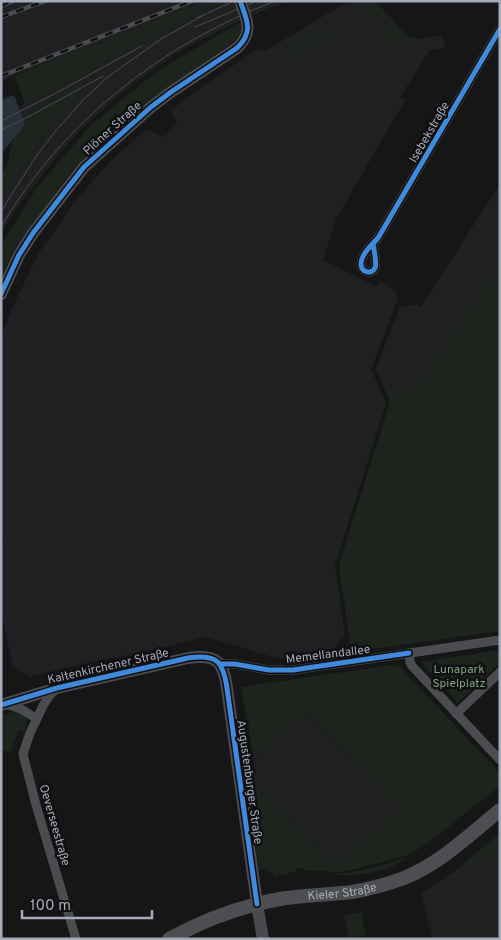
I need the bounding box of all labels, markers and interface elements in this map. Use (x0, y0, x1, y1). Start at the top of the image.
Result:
street label: Plöner Straße (80, 98, 145, 159)
street label: Isebekstraße (406, 99, 454, 166)
street label: Memellandallee (285, 642, 371, 668)
street label: Kaltenkirchener Straße (46, 645, 171, 689)
park label: Lunapark Spielplatz (432, 662, 486, 692)
street label: Augustenburger Straße (232, 719, 266, 845)
street label: Oeverseestraße (35, 783, 73, 868)
street label: Kieler Straße (307, 880, 379, 905)
scale bar (22, 888, 152, 920)
text: 100 m (30, 897, 71, 916)

